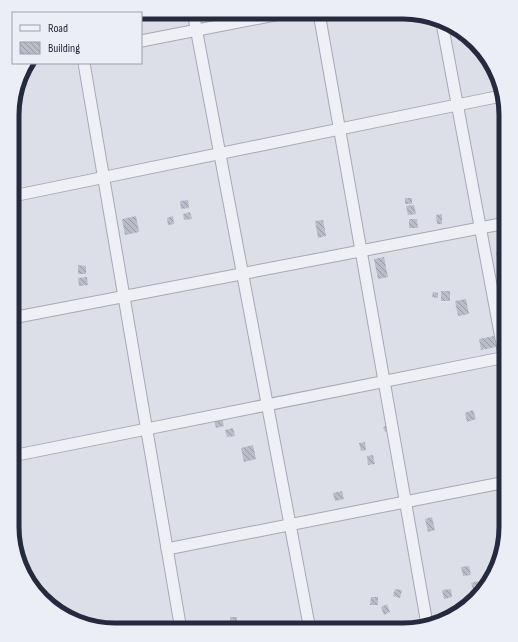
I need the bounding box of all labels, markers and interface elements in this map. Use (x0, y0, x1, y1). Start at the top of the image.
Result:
legend (12, 12, 142, 64)
text: Road (48, 21, 68, 36)
text: Building (48, 41, 80, 56)

